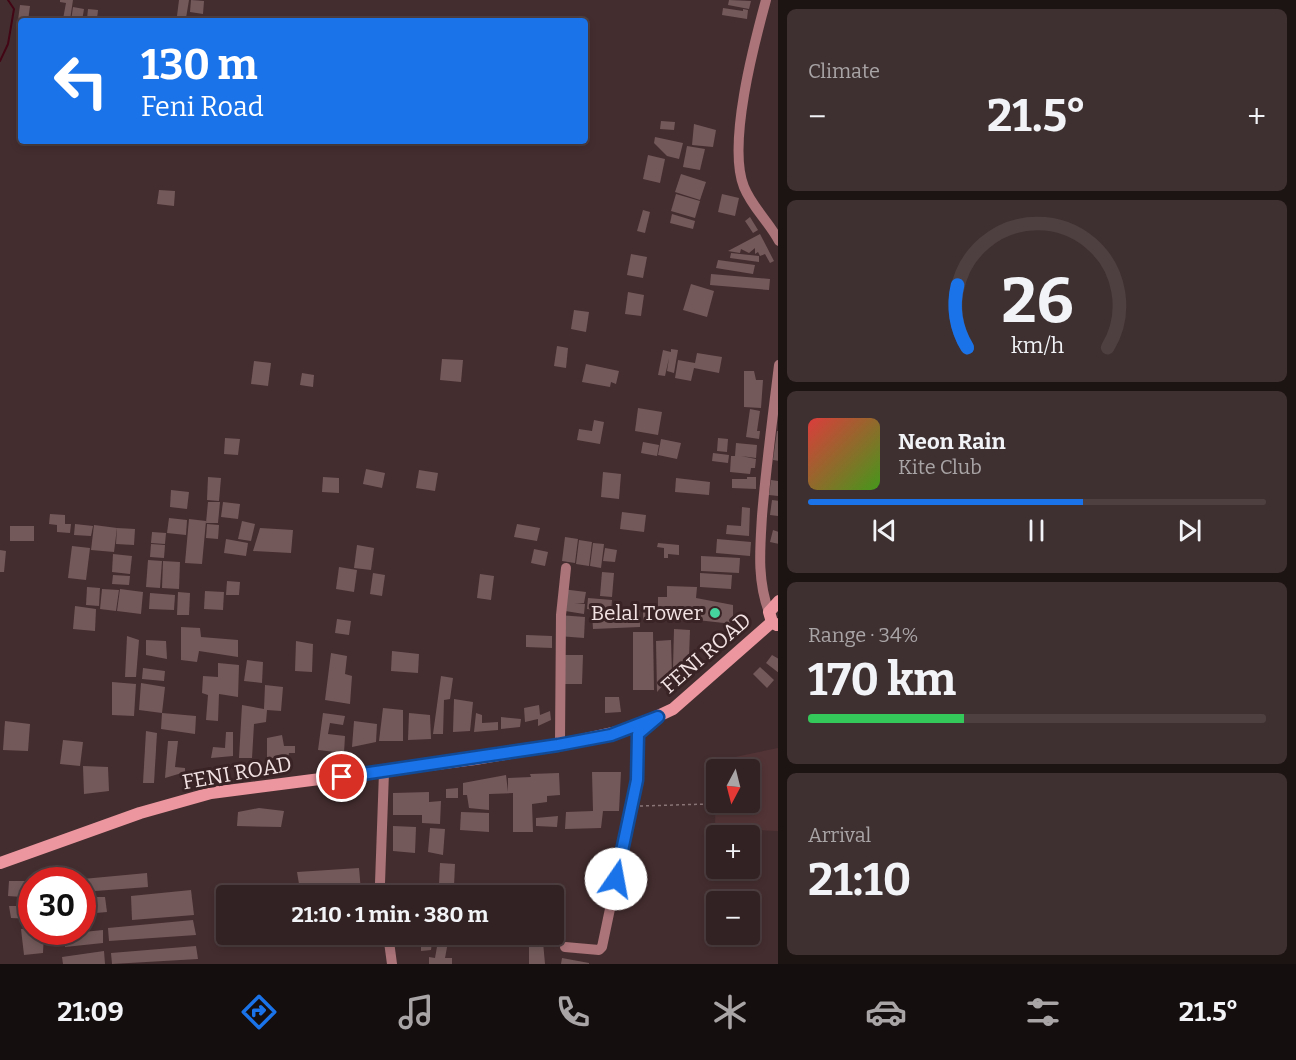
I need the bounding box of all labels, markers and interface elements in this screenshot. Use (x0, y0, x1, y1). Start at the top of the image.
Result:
text: 130 m (141, 40, 258, 90)
icon: left (42, 42, 120, 120)
text: Climate (808, 59, 880, 83)
text: 21.5° (987, 89, 1086, 143)
text: Feni Road (141, 91, 264, 123)
text: − (808, 97, 826, 137)
text: + (1247, 97, 1266, 137)
text: 26 (1001, 264, 1073, 339)
text: km/h (1010, 333, 1064, 359)
text: Neon Rain (898, 428, 1006, 455)
text: Kite Club (898, 455, 982, 479)
icon: previous (868, 514, 901, 547)
icon: pause (1020, 514, 1053, 547)
icon: next (1173, 514, 1206, 547)
place label: Belal Tower (591, 600, 703, 626)
marker: Belal Tower (708, 606, 722, 620)
street label: FENI ROAD (656, 607, 756, 699)
text: Range · 34% (808, 623, 919, 647)
text: 170 km (808, 653, 956, 707)
street label: FENI ROAD (180, 751, 294, 795)
pin (316, 751, 367, 802)
north arrow (706, 759, 760, 813)
map controls (706, 759, 760, 945)
icon: arrive (325, 760, 358, 793)
text: Arrival (808, 823, 871, 847)
button: + (706, 825, 760, 879)
position arrow (584, 847, 648, 911)
text: 21:10 (808, 853, 911, 907)
speed limit sign: 30 (18, 867, 96, 945)
button: − (706, 891, 760, 945)
text: 21:10 · 1 min · 380 m (291, 901, 489, 928)
icon: directions (238, 991, 280, 1033)
icon: music (395, 991, 437, 1033)
icon: phone (552, 991, 594, 1033)
icon: climate (709, 991, 751, 1033)
icon: car (865, 991, 907, 1033)
icon: filters (1022, 991, 1064, 1033)
text: 21:09 (57, 996, 124, 1028)
text: 21.5° (1179, 996, 1239, 1028)

